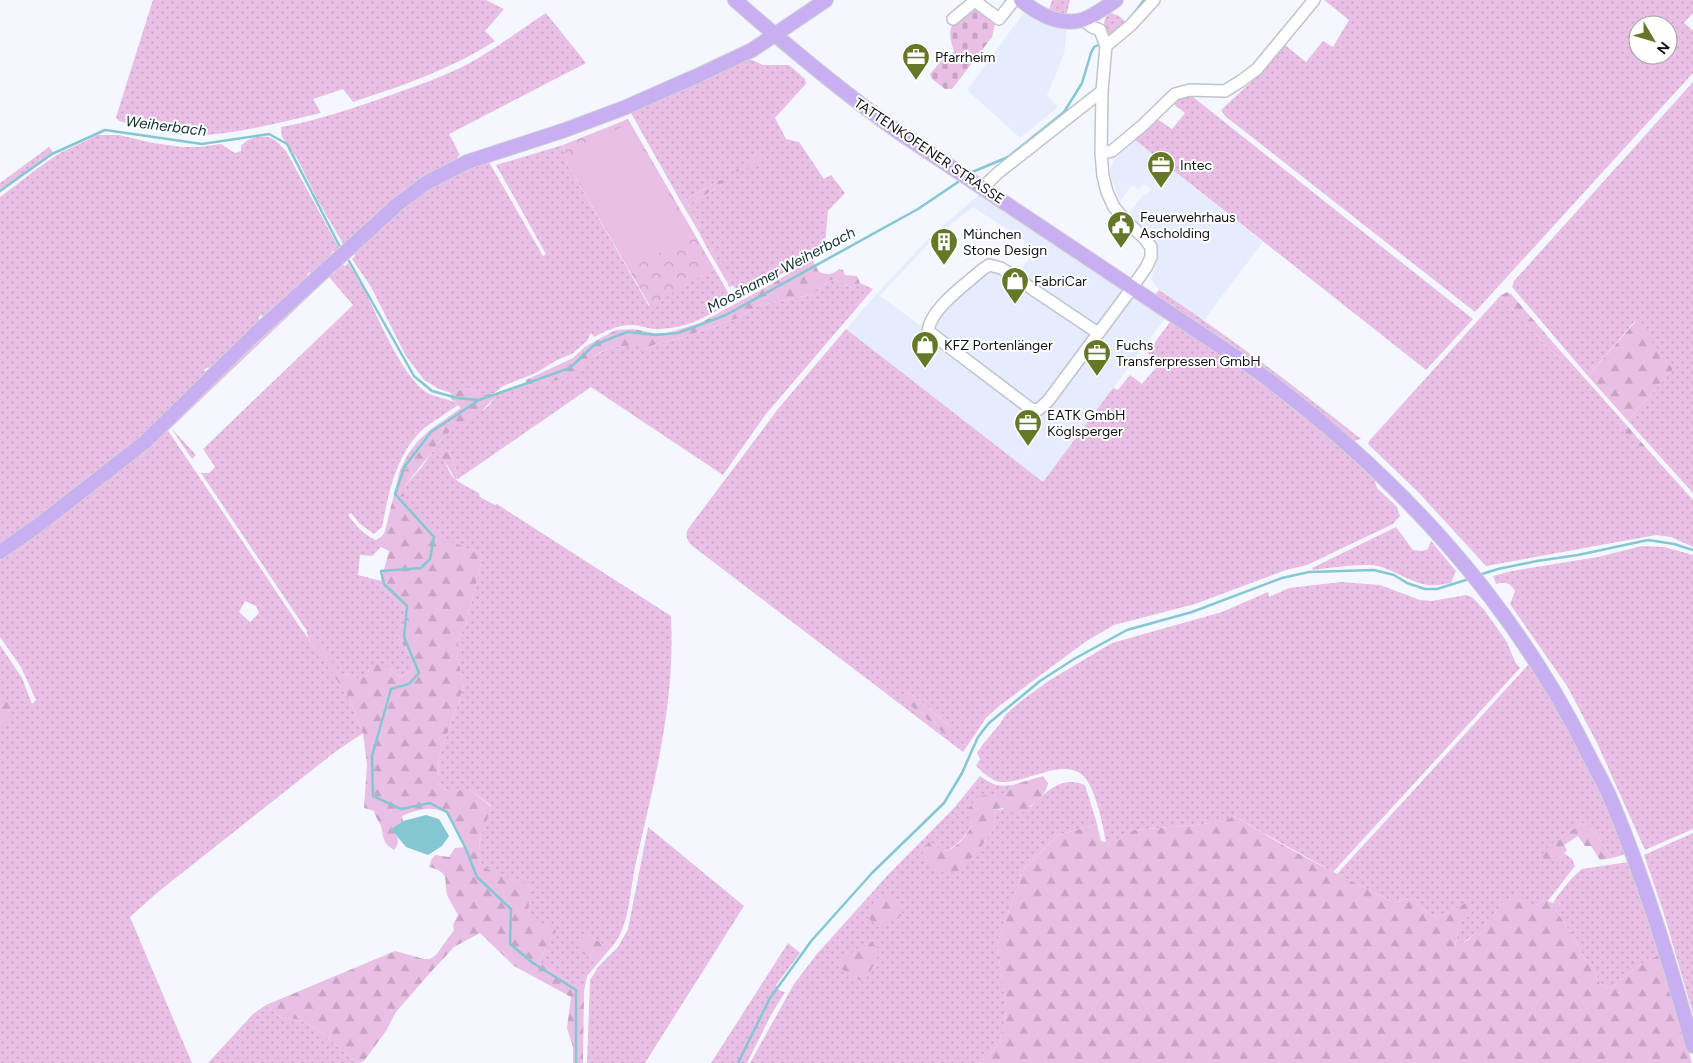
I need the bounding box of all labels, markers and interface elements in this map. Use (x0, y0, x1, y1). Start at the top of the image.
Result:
north arrow (1628, 15, 1678, 65)
text: N (1653, 38, 1673, 57)
office icon: Pfarrheim (901, 42, 931, 81)
place label: Pfarrheim (935, 49, 996, 66)
street label: TATTENKOFENER STRASSE (851, 94, 1007, 208)
water label: Weiherbach (125, 112, 207, 140)
office icon: Intec (1146, 150, 1176, 189)
place label: Intec (1180, 157, 1213, 174)
place label: Feuerwehrhaus Ascholding (1140, 209, 1236, 242)
public building icon: Feuerwehrhaus Ascholding (1106, 210, 1136, 249)
water label: Mooshamer Weiherbach (704, 223, 858, 317)
place label: München Stone Design (963, 226, 1047, 259)
building icon: München Stone Design (929, 227, 959, 266)
shop icon: FabriCar (1000, 266, 1030, 305)
place label: FabriCar (1034, 273, 1087, 290)
shop icon: KFZ Portenlänger (910, 330, 940, 369)
place label: KFZ Portenlänger (944, 337, 1053, 354)
place label: Fuchs Transferpressen GmbH (1116, 337, 1261, 370)
office icon: Fuchs Transferpressen GmbH (1082, 338, 1112, 377)
place label: EATK GmbH Köglsperger (1047, 407, 1126, 440)
office icon: EATK GmbH Köglsperger (1013, 408, 1043, 447)

